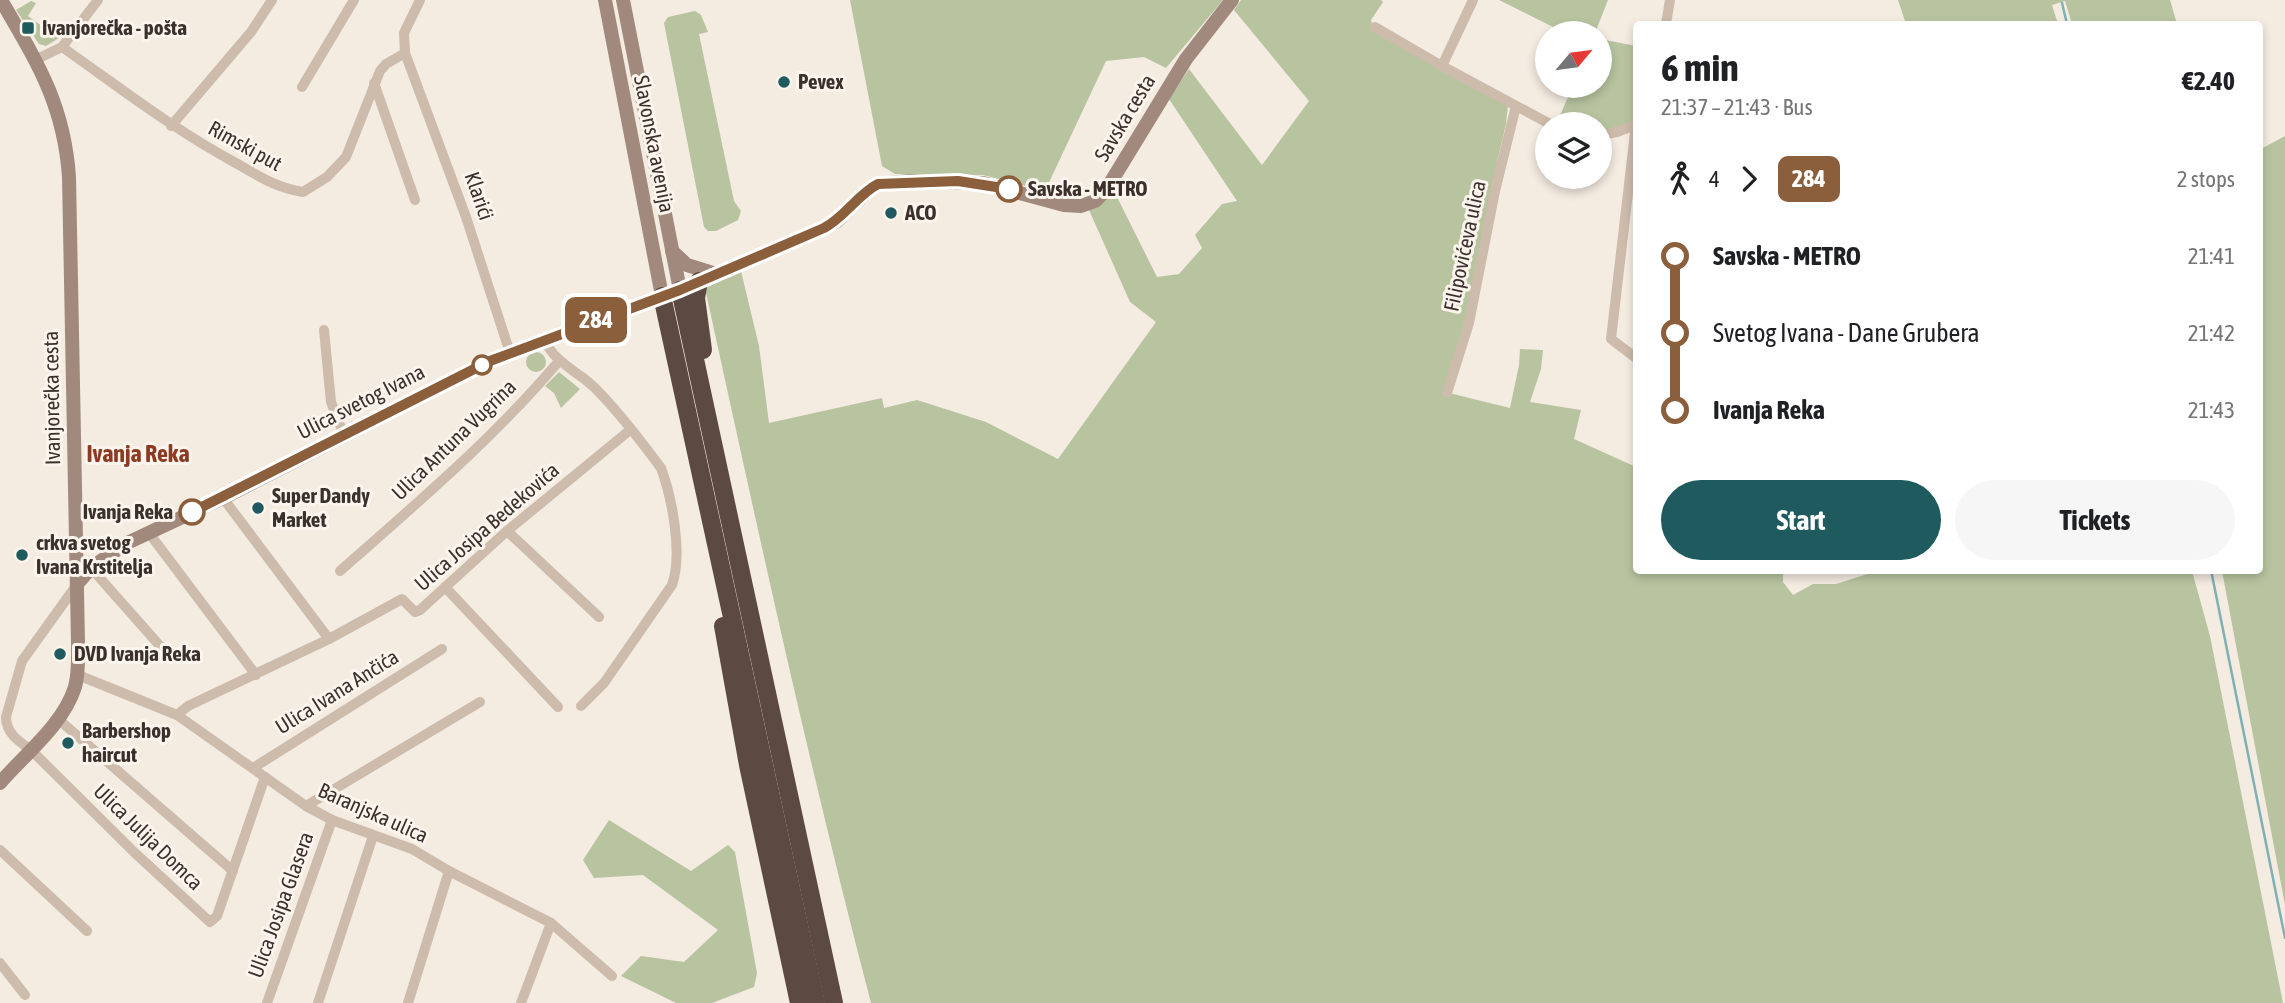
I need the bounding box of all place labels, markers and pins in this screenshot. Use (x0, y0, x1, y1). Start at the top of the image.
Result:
place label: Ivanjorečka - pošta (42, 15, 187, 39)
marker: Ivanjorečka - pošta (20, 20, 36, 36)
place label: Pevex (798, 69, 844, 93)
marker: Pevex (776, 74, 792, 90)
marker: Savska - METRO (996, 176, 1022, 202)
place label: Savska - METRO (1028, 176, 1147, 200)
place label: ACO (904, 200, 937, 224)
marker: ACO (883, 205, 899, 221)
unlabelled marker (472, 355, 492, 375)
place label: Super Dandy Market (272, 483, 370, 531)
place label: Ivanja Reka (83, 499, 173, 523)
marker: Ivanja Reka (179, 499, 205, 525)
marker: Super Dandy Market (250, 500, 266, 516)
place label: crkva svetog Ivana Krstitelja (36, 530, 153, 578)
marker: crkva svetog Ivana Krstitelja (14, 547, 30, 563)
place label: DVD Ivanja Reka (74, 641, 201, 665)
marker: DVD Ivanja Reka (52, 646, 68, 662)
place label: Barbershop haircut (82, 718, 171, 766)
marker: Barbershop haircut (60, 735, 76, 751)

